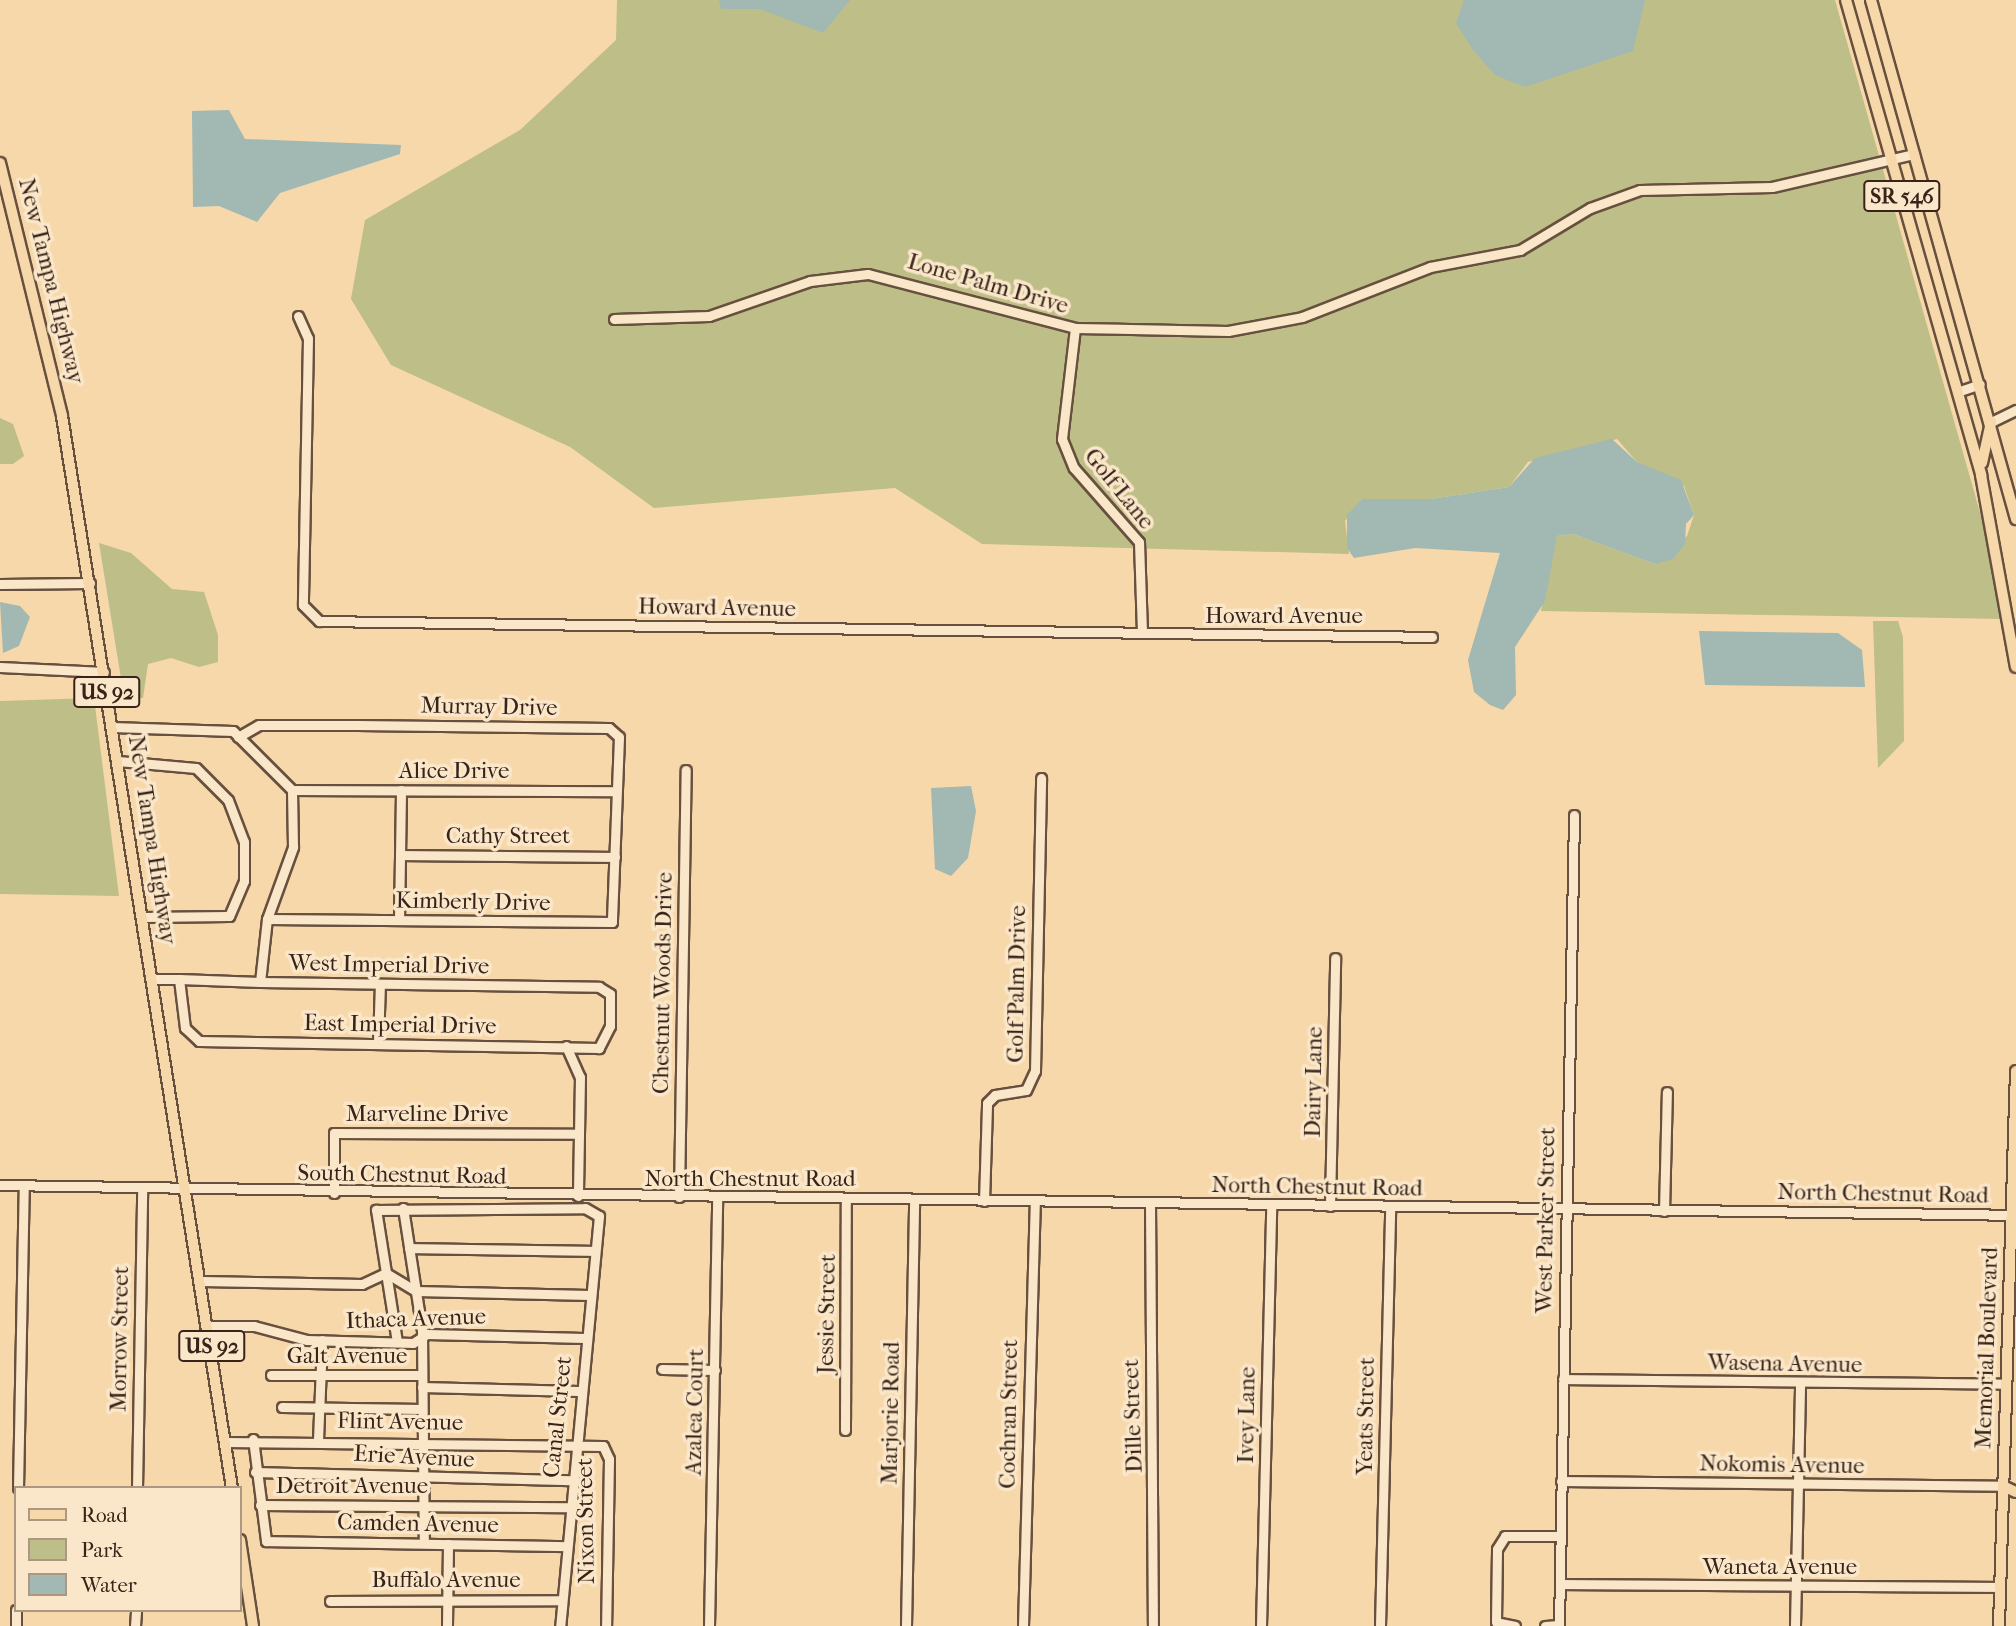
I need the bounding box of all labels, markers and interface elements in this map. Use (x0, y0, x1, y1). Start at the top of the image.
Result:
street label: New Tampa Highway (12, 175, 90, 387)
road number: SR 546 (1862, 178, 1942, 214)
street label: Lone Palm Drive (904, 248, 1072, 320)
street label: Golf Lane (1078, 443, 1160, 535)
street label: Howard Avenue (638, 593, 796, 623)
street label: Howard Avenue (1205, 602, 1363, 630)
road number: US 92 (72, 674, 142, 710)
street label: Murray Drive (420, 692, 558, 722)
street label: New Tampa Highway (122, 734, 182, 946)
street label: Alice Drive (399, 757, 509, 785)
street label: Cathy Street (446, 822, 570, 850)
street label: Chestnut Woods Drive (647, 872, 679, 1094)
street label: Kimberly Drive (395, 887, 551, 917)
street label: Golf Palm Drive (1002, 905, 1032, 1063)
street label: West Imperial Drive (288, 949, 490, 981)
street label: East Imperial Drive (303, 1010, 497, 1040)
street label: Dairy Lane (1299, 1026, 1329, 1138)
street label: Marveline Drive (346, 1100, 508, 1128)
street label: West Parker Street (1531, 1127, 1561, 1313)
street label: South Chestnut Road (297, 1159, 507, 1191)
street label: North Chestnut Road (644, 1165, 856, 1193)
street label: North Chestnut Road (1211, 1171, 1423, 1203)
street label: North Chestnut Road (1777, 1178, 1989, 1210)
street label: Memorial Boulevard (1970, 1247, 2004, 1449)
street label: Jessie Street (812, 1254, 842, 1374)
street label: Morrow Street (105, 1266, 135, 1412)
street label: Ithaca Avenue (345, 1303, 487, 1335)
road number: US 92 (177, 1328, 247, 1364)
street label: Cochran Street (994, 1339, 1024, 1489)
street label: Marjorie Road (876, 1341, 906, 1485)
street label: Galt Avenue (287, 1342, 407, 1370)
street label: Azalea Court (680, 1348, 710, 1476)
street label: Wasena Avenue (1707, 1349, 1863, 1379)
street label: Canal Street (538, 1355, 578, 1479)
street label: Yeats Street (1351, 1357, 1381, 1475)
street label: Dille Street (1117, 1359, 1149, 1473)
street label: Ivey Lane (1232, 1366, 1262, 1464)
street label: Flint Avenue (337, 1407, 463, 1437)
street label: Erie Avenue (353, 1440, 475, 1474)
street label: Nokomis Avenue (1699, 1450, 1865, 1480)
street label: Nixon Street (571, 1458, 601, 1584)
street label: Detroit Avenue (276, 1472, 428, 1500)
legend (14, 1486, 242, 1612)
text: Road (81, 1503, 128, 1527)
street label: Camden Avenue (337, 1509, 499, 1539)
text: Park (81, 1538, 123, 1562)
street label: Waneta Avenue (1703, 1553, 1857, 1581)
street label: Buffalo Avenue (371, 1566, 521, 1594)
text: Water (81, 1573, 137, 1597)

